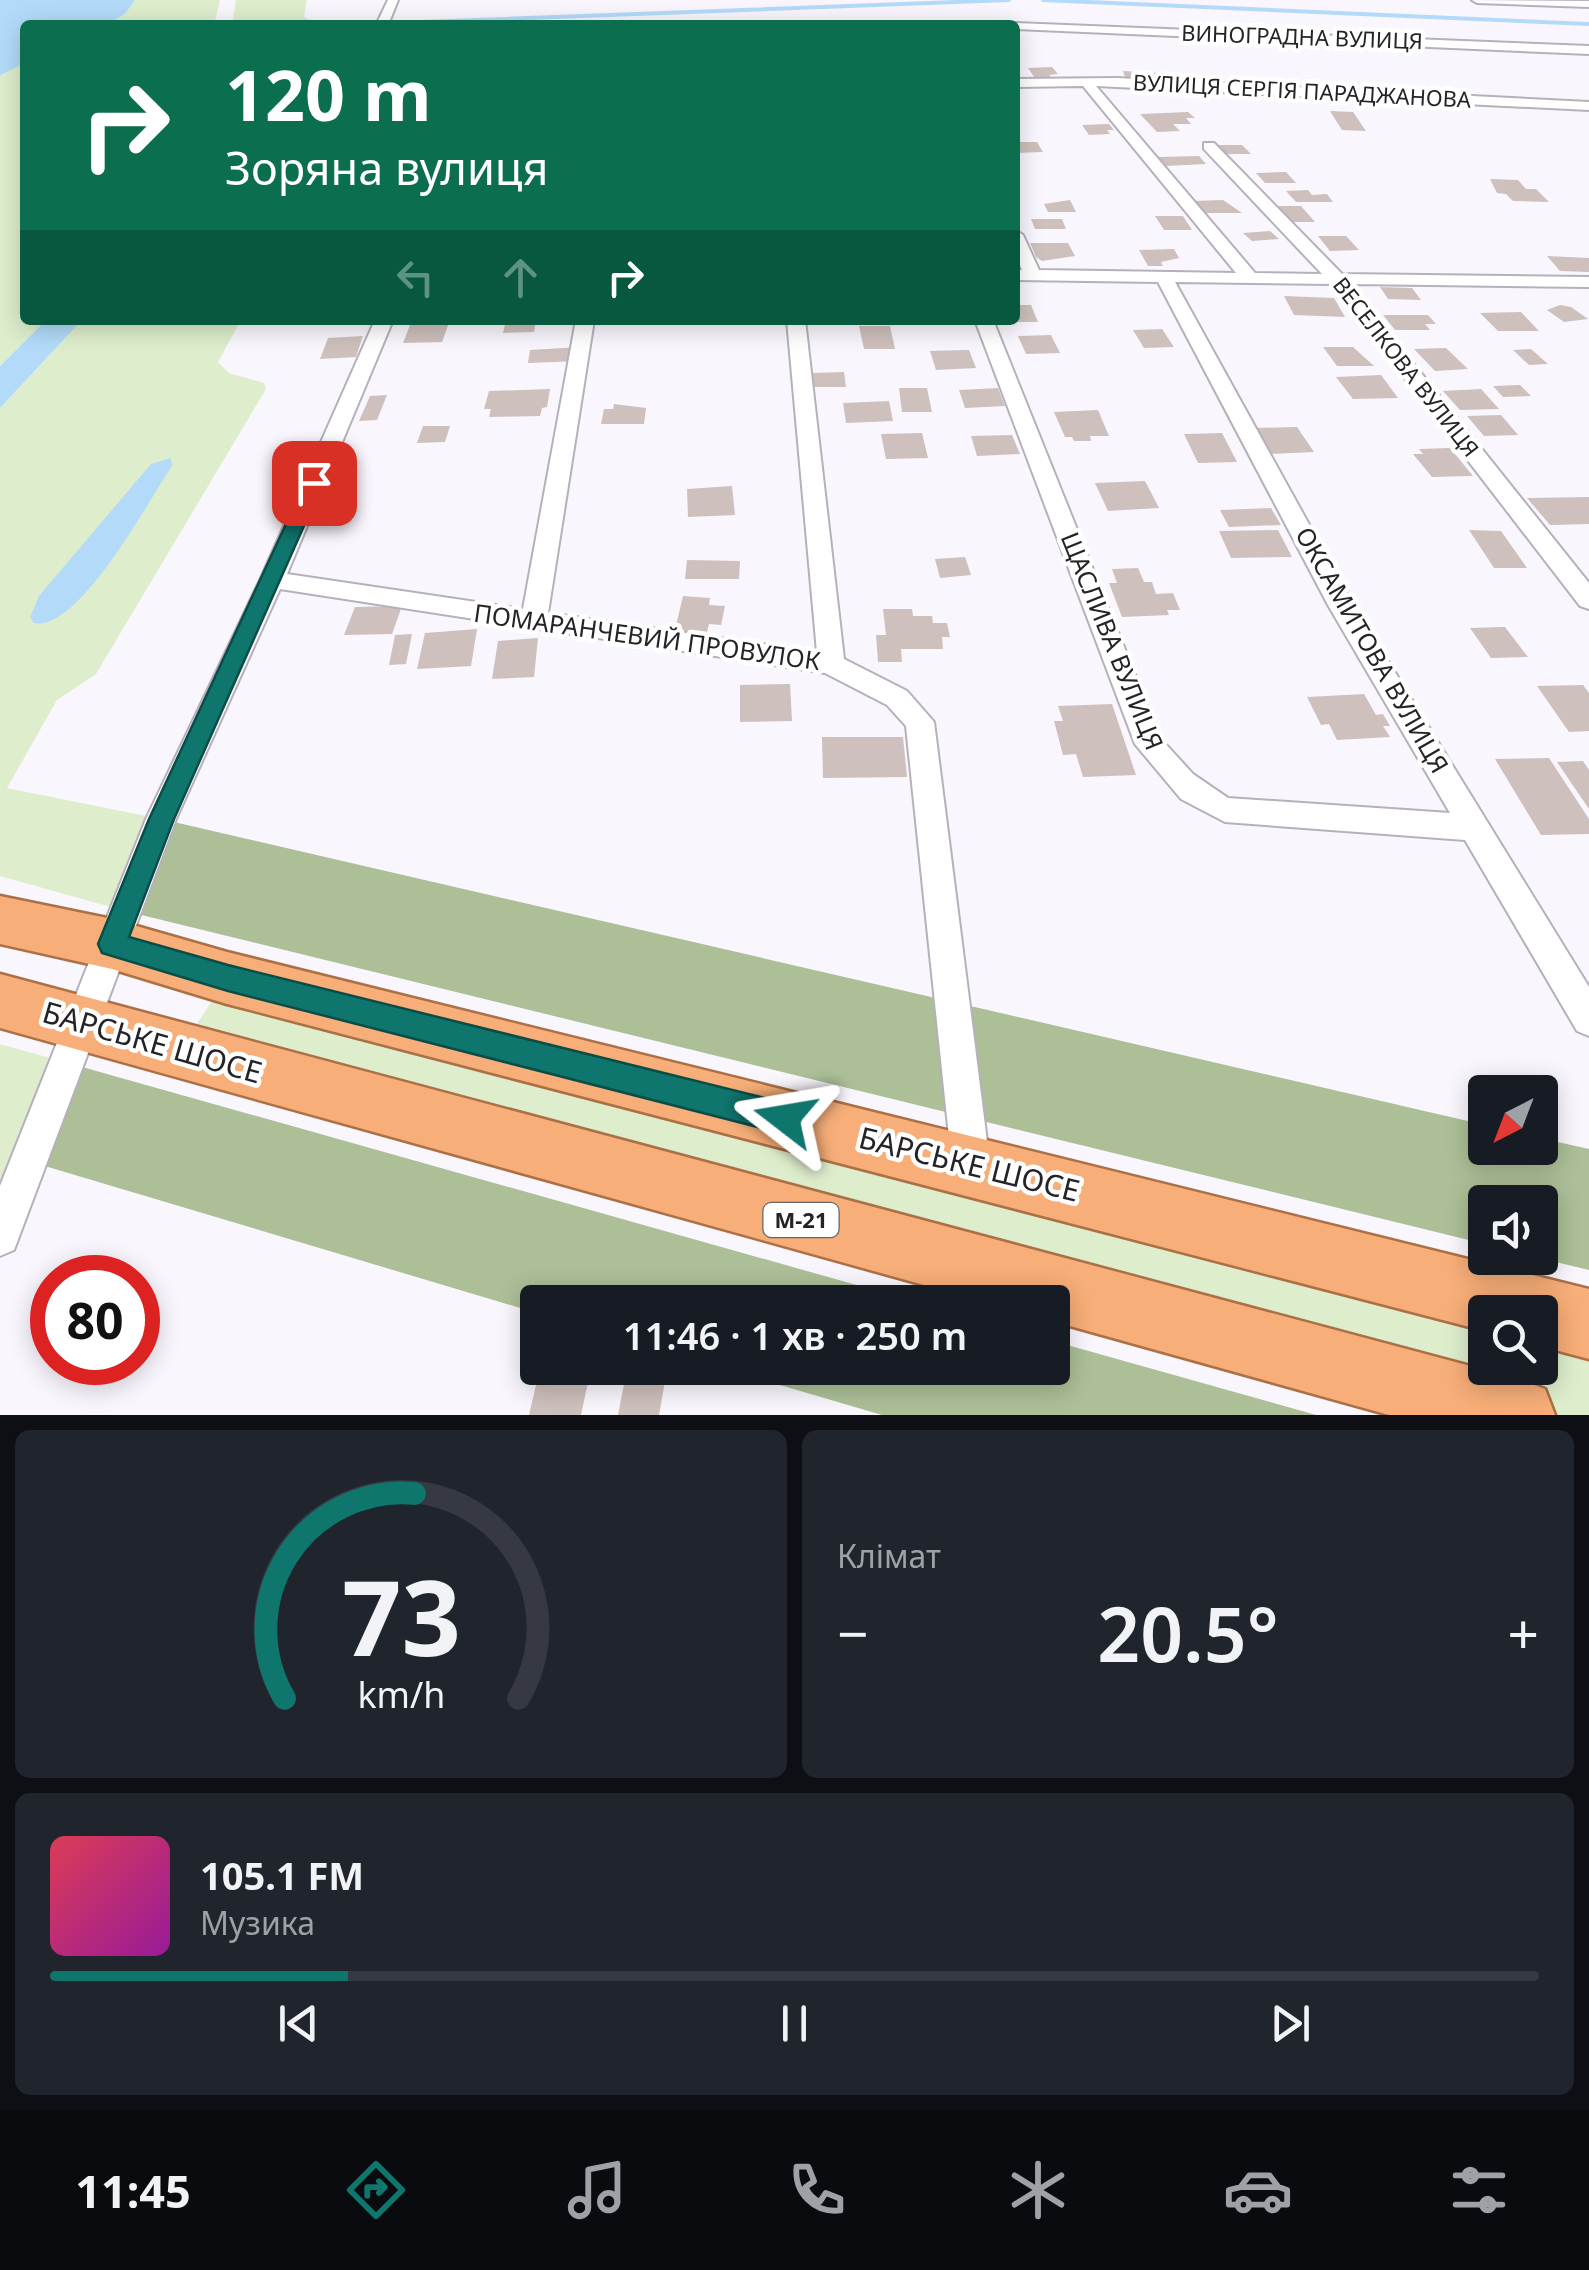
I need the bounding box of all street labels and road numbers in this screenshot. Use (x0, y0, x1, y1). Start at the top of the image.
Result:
street label: ВИНОГРАДНА ВУЛИЦЯ (1181, 17, 1423, 55)
street label: ВУЛИЦЯ СЕРГІЯ ПАРАДЖАНОВА (1132, 66, 1473, 114)
street label: ВЕСЕЛКОВА ВУЛИЦЯ (1327, 270, 1486, 462)
street label: ОКСАМИТОВА ВУЛИЦЯ (1288, 520, 1457, 779)
street label: ЩАСЛИВА ВУЛИЦЯ (1054, 527, 1172, 755)
street label: ПОМАРАНЧЕВИЙ ПРОВУЛОК (472, 595, 823, 677)
street label: БАРСЬКЕ ШОСЕ (38, 991, 267, 1092)
street label: БАРСЬКЕ ШОСЕ (855, 1116, 1084, 1211)
road number: М-21 (764, 1203, 838, 1237)

